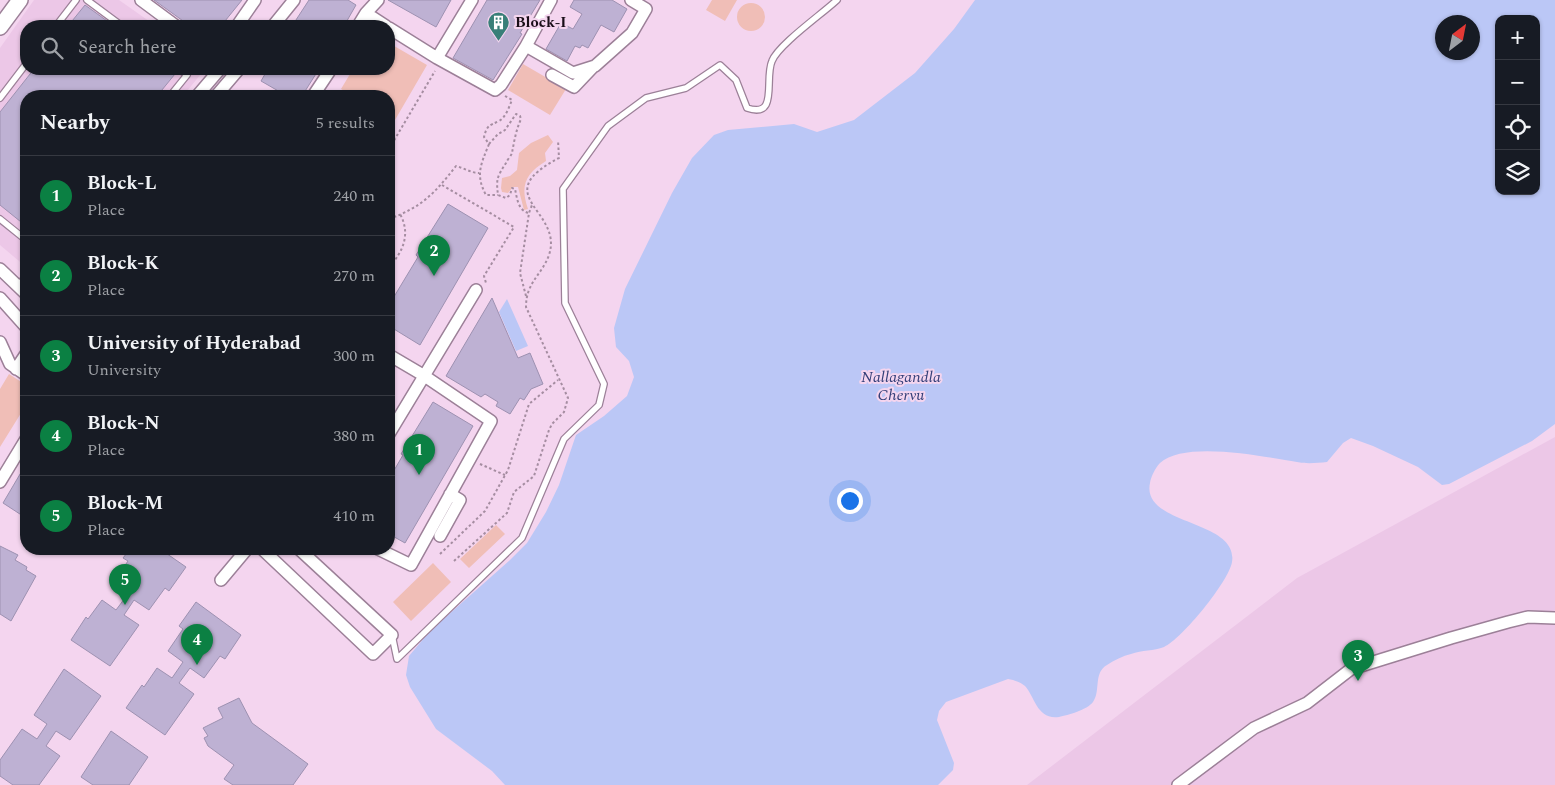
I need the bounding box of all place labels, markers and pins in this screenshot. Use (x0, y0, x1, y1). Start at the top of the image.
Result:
building icon: Block-I (487, 10, 511, 41)
place label: Block-I (515, 11, 566, 34)
pin: 2 (418, 235, 450, 276)
pin: 1 (403, 434, 435, 475)
pin: 5 (109, 564, 141, 605)
pin: 4 (181, 624, 213, 665)
pin: 3 (1342, 640, 1374, 681)

